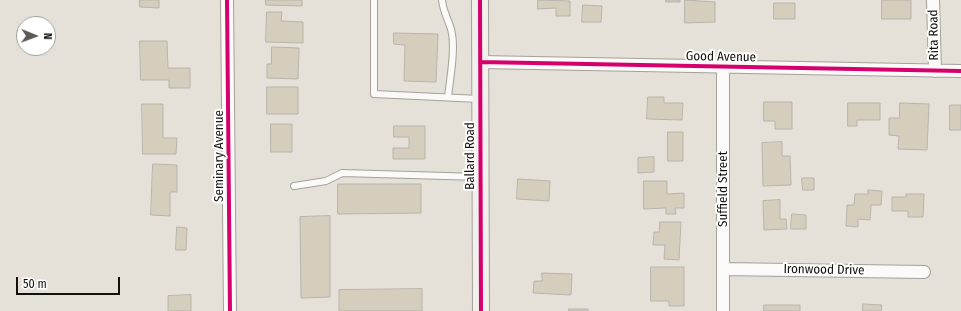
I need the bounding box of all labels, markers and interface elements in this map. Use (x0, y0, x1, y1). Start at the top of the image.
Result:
street label: Rita Road (926, 9, 942, 61)
north arrow (16, 16, 56, 56)
text: N (41, 33, 54, 40)
street label: Good Avenue (686, 49, 756, 65)
street label: Seminary Avenue (211, 110, 227, 202)
street label: Ballard Road (462, 122, 478, 190)
street label: Suffield Street (715, 151, 731, 227)
street label: Ironwood Drive (783, 261, 865, 279)
scale bar (18, 269, 122, 295)
text: 50 m (23, 277, 47, 291)

